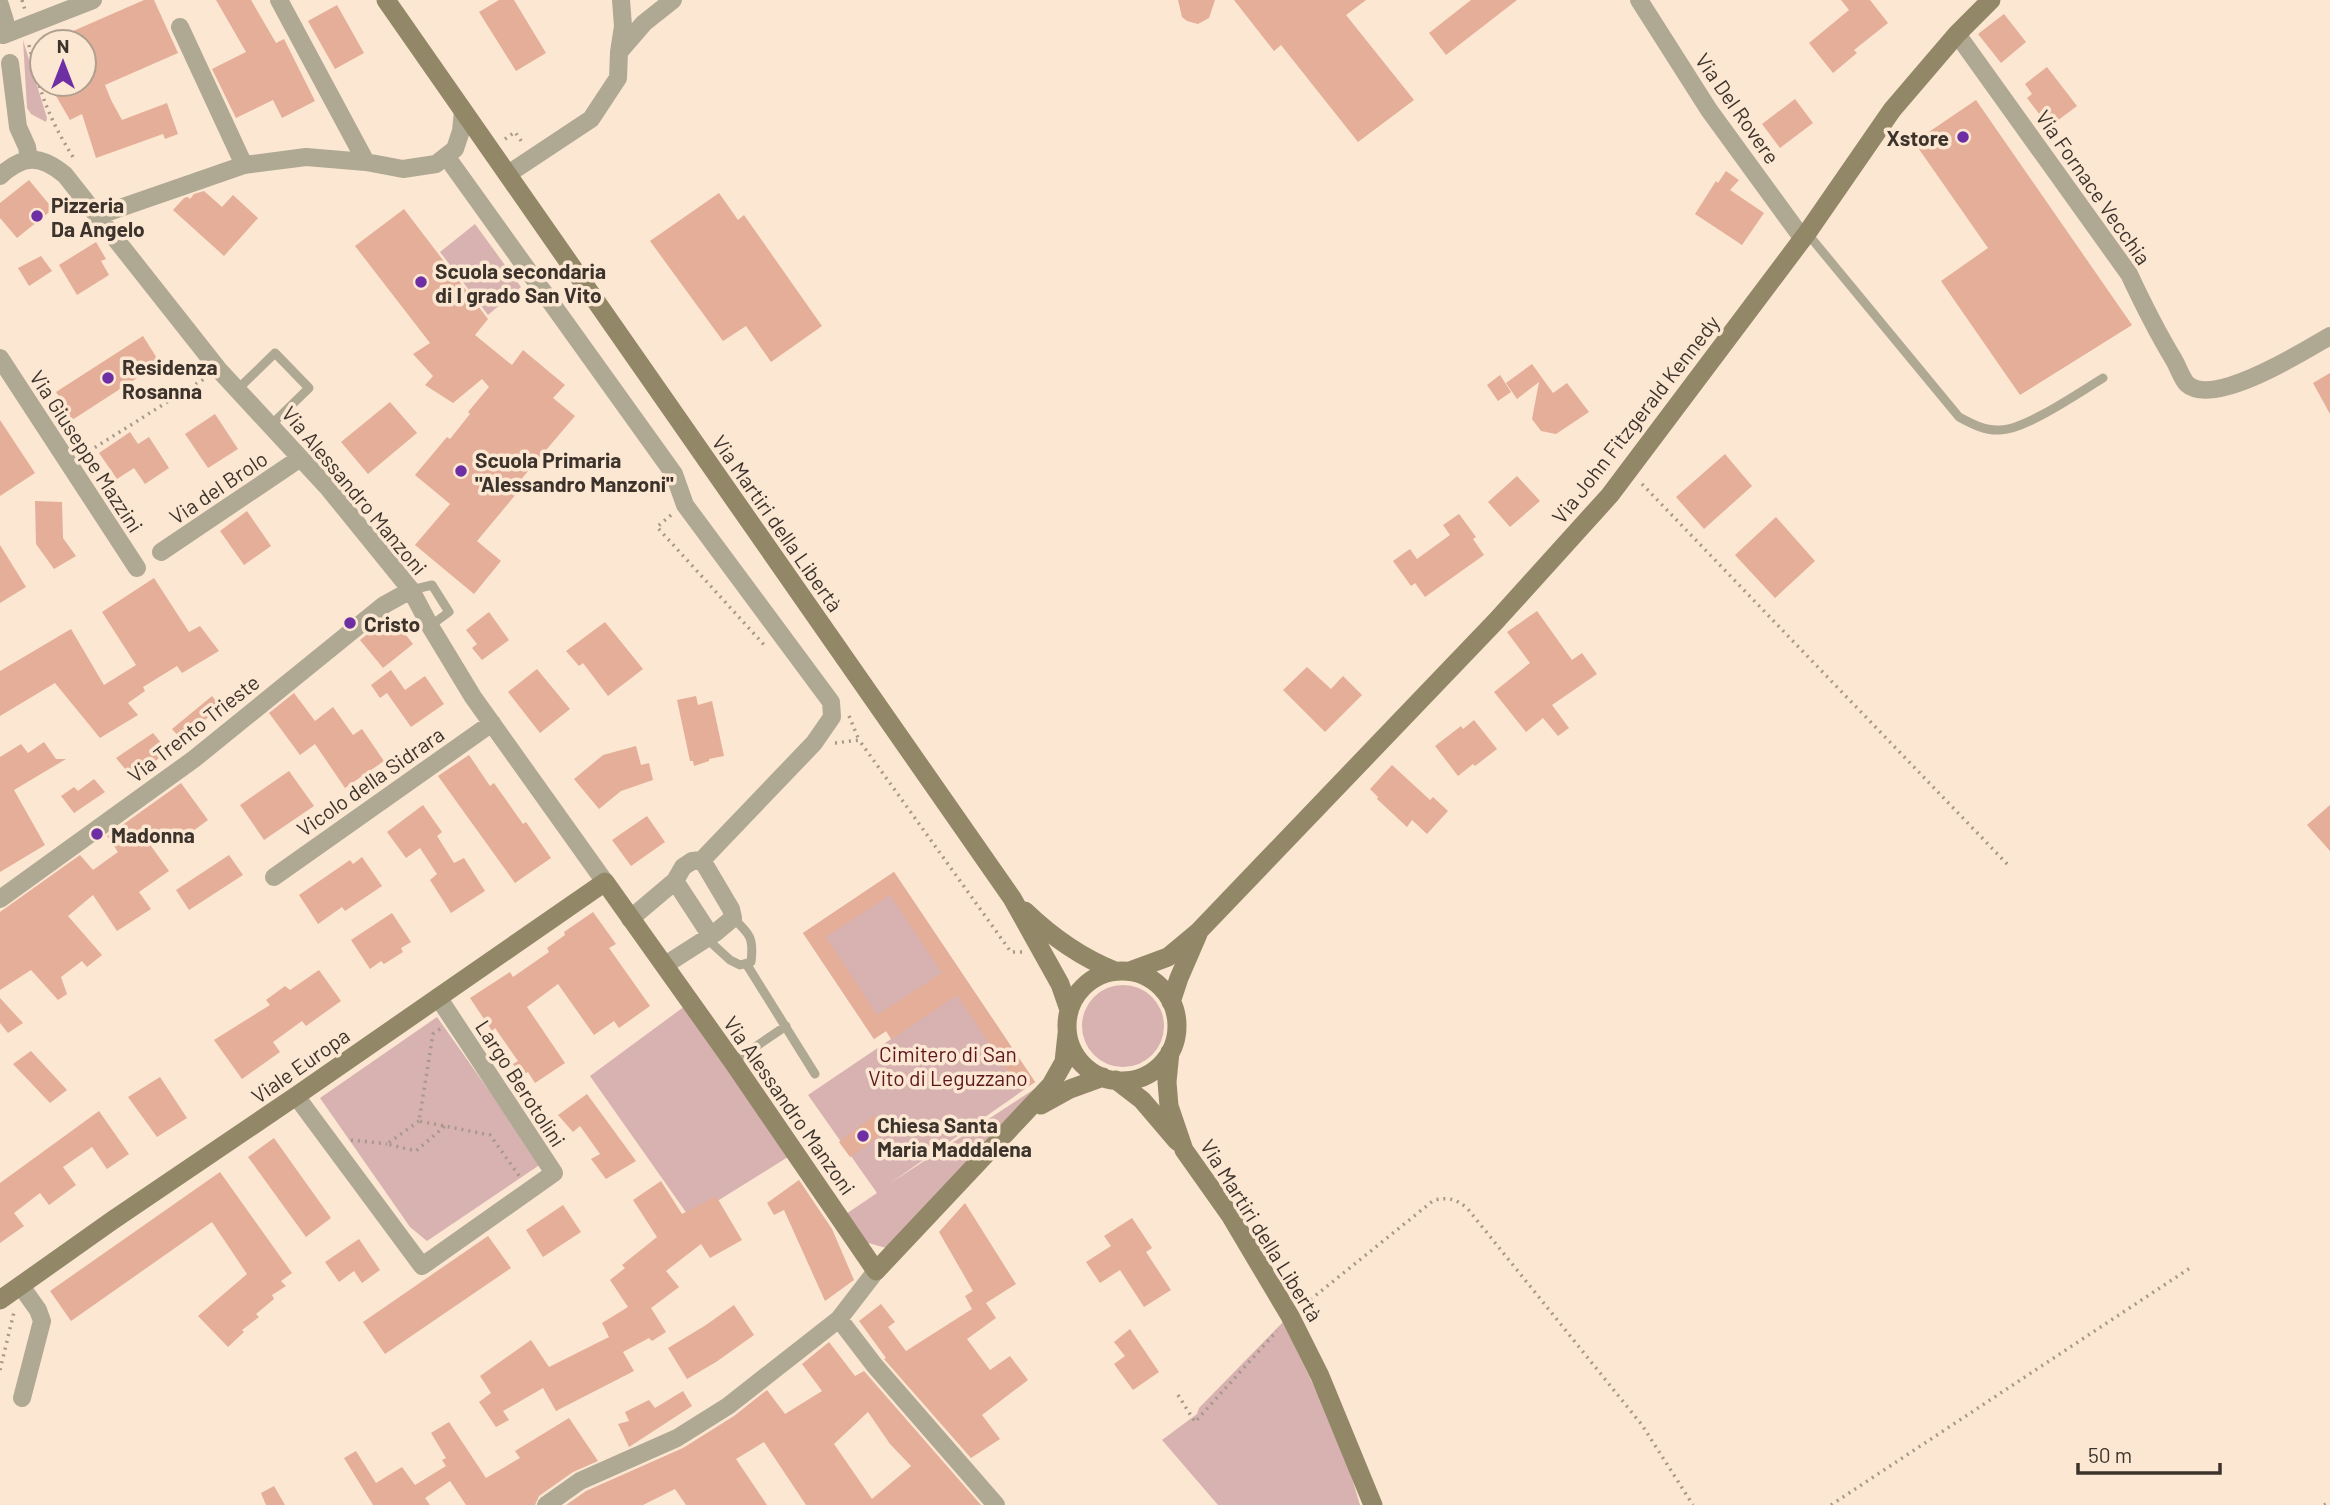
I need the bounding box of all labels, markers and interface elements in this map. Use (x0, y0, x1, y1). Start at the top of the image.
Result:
north arrow (28, 28, 98, 98)
text: N (57, 34, 69, 57)
street label: Via Del Rovere (1691, 48, 1785, 168)
street label: Via Fornace Vecchia (2031, 105, 2157, 269)
place label: Xstore (1887, 125, 1949, 150)
marker: Xstore (1955, 129, 1971, 145)
place label: Pizzeria Da Angelo (51, 192, 145, 241)
marker: Pizzeria Da Angelo (29, 208, 45, 224)
place label: Scuola secondaria di I grado San Vito (435, 258, 606, 307)
marker: Scuola secondaria di I grado San Vito (413, 274, 429, 290)
street label: Via John Fitzgerald Kennedy (1546, 310, 1724, 528)
place label: Residenza Rosanna (122, 354, 218, 403)
street label: Via Giuseppe Mazzini (25, 365, 149, 537)
marker: Residenza Rosanna (100, 370, 116, 386)
street label: Via Alessandro Manzoni (277, 401, 433, 579)
street label: Via Martiri della Libertà (708, 430, 848, 616)
street label: Via del Brolo (164, 445, 272, 529)
place label: Scuola Primaria "Alessandro Manzoni" (475, 447, 674, 496)
marker: Scuola Primaria "Alessandro Manzoni" (453, 463, 469, 479)
place label: Cristo (364, 611, 420, 636)
marker: Cristo (342, 615, 358, 631)
street label: Via Trento Trieste (122, 669, 264, 787)
street label: Vicolo della Sidrara (292, 721, 448, 841)
place label: Madonna (111, 822, 195, 847)
marker: Madonna (89, 826, 105, 842)
street label: Via Alessandro Manzoni (719, 1011, 861, 1199)
street label: Largo Berotolini (471, 1015, 571, 1151)
street label: Viale Europa (246, 1022, 354, 1108)
park label: Cimitero di San Vito di Leguzzano (868, 1041, 1028, 1090)
place label: Chiesa Santa Maria Maddalena (877, 1112, 1032, 1161)
marker: Chiesa Santa Maria Maddalena (855, 1128, 871, 1144)
street label: Via Martiri della Libertà (1196, 1134, 1328, 1326)
scale bar (2078, 1432, 2220, 1476)
text: 50 m (2088, 1442, 2132, 1467)

